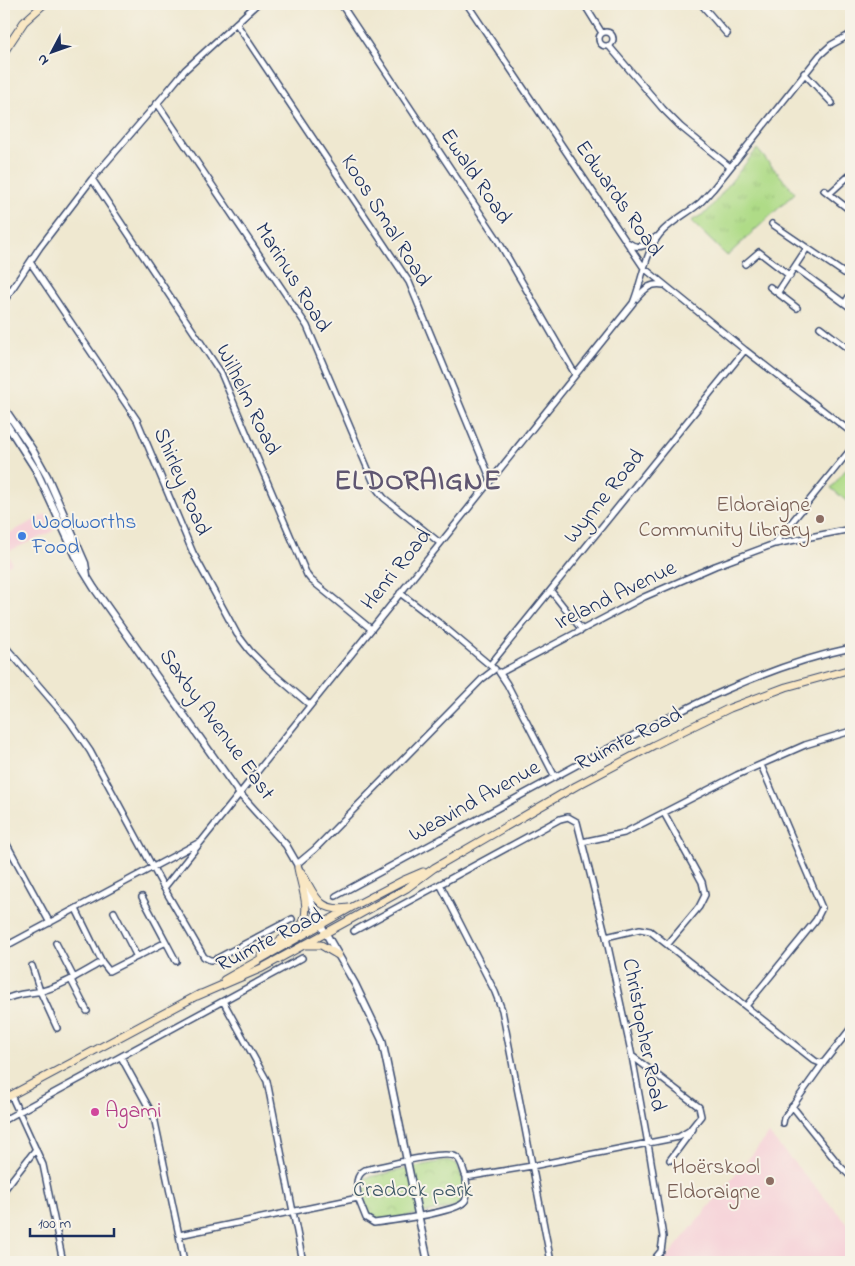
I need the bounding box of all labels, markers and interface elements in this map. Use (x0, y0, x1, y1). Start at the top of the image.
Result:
north arrow (28, 28, 78, 78)
text: N (32, 49, 54, 70)
street label: Ewald Road (431, 123, 519, 231)
street label: Edwards Road (566, 134, 670, 264)
street label: Koos Smal Road (332, 149, 438, 293)
street label: Marinus Road (246, 217, 338, 339)
street label: Wilhelm Road (206, 339, 288, 461)
street label: Shirley Road (143, 423, 218, 541)
street label: Wynne Road (557, 443, 654, 552)
district label: ELDORAIGNE (334, 462, 502, 503)
place label: Eldoraigne Community Library (638, 490, 810, 548)
place label: Woolworths Food (31, 507, 136, 564)
marker: Eldoraigne Community Library (814, 513, 826, 525)
street label: Henri Road (354, 522, 440, 618)
marker: Woolworths Food (16, 530, 28, 542)
street label: Ireland Avenue (550, 553, 682, 639)
street label: Saxby Avenue East (149, 643, 282, 808)
street label: Ruimte Road (570, 699, 688, 781)
street label: Weavind Avenue (404, 753, 547, 851)
street label: Ruimte Road (211, 900, 329, 982)
street label: Christopher Road (612, 956, 674, 1114)
place label: Agami (105, 1096, 161, 1129)
marker: Agami (89, 1106, 101, 1118)
place label: Hoërskool Eldoraigne (666, 1152, 760, 1210)
park label: Cradock park (353, 1175, 473, 1207)
marker: Hoërskool Eldoraigne (764, 1175, 776, 1187)
scale bar (30, 1206, 114, 1238)
text: 100 m (38, 1213, 71, 1235)

